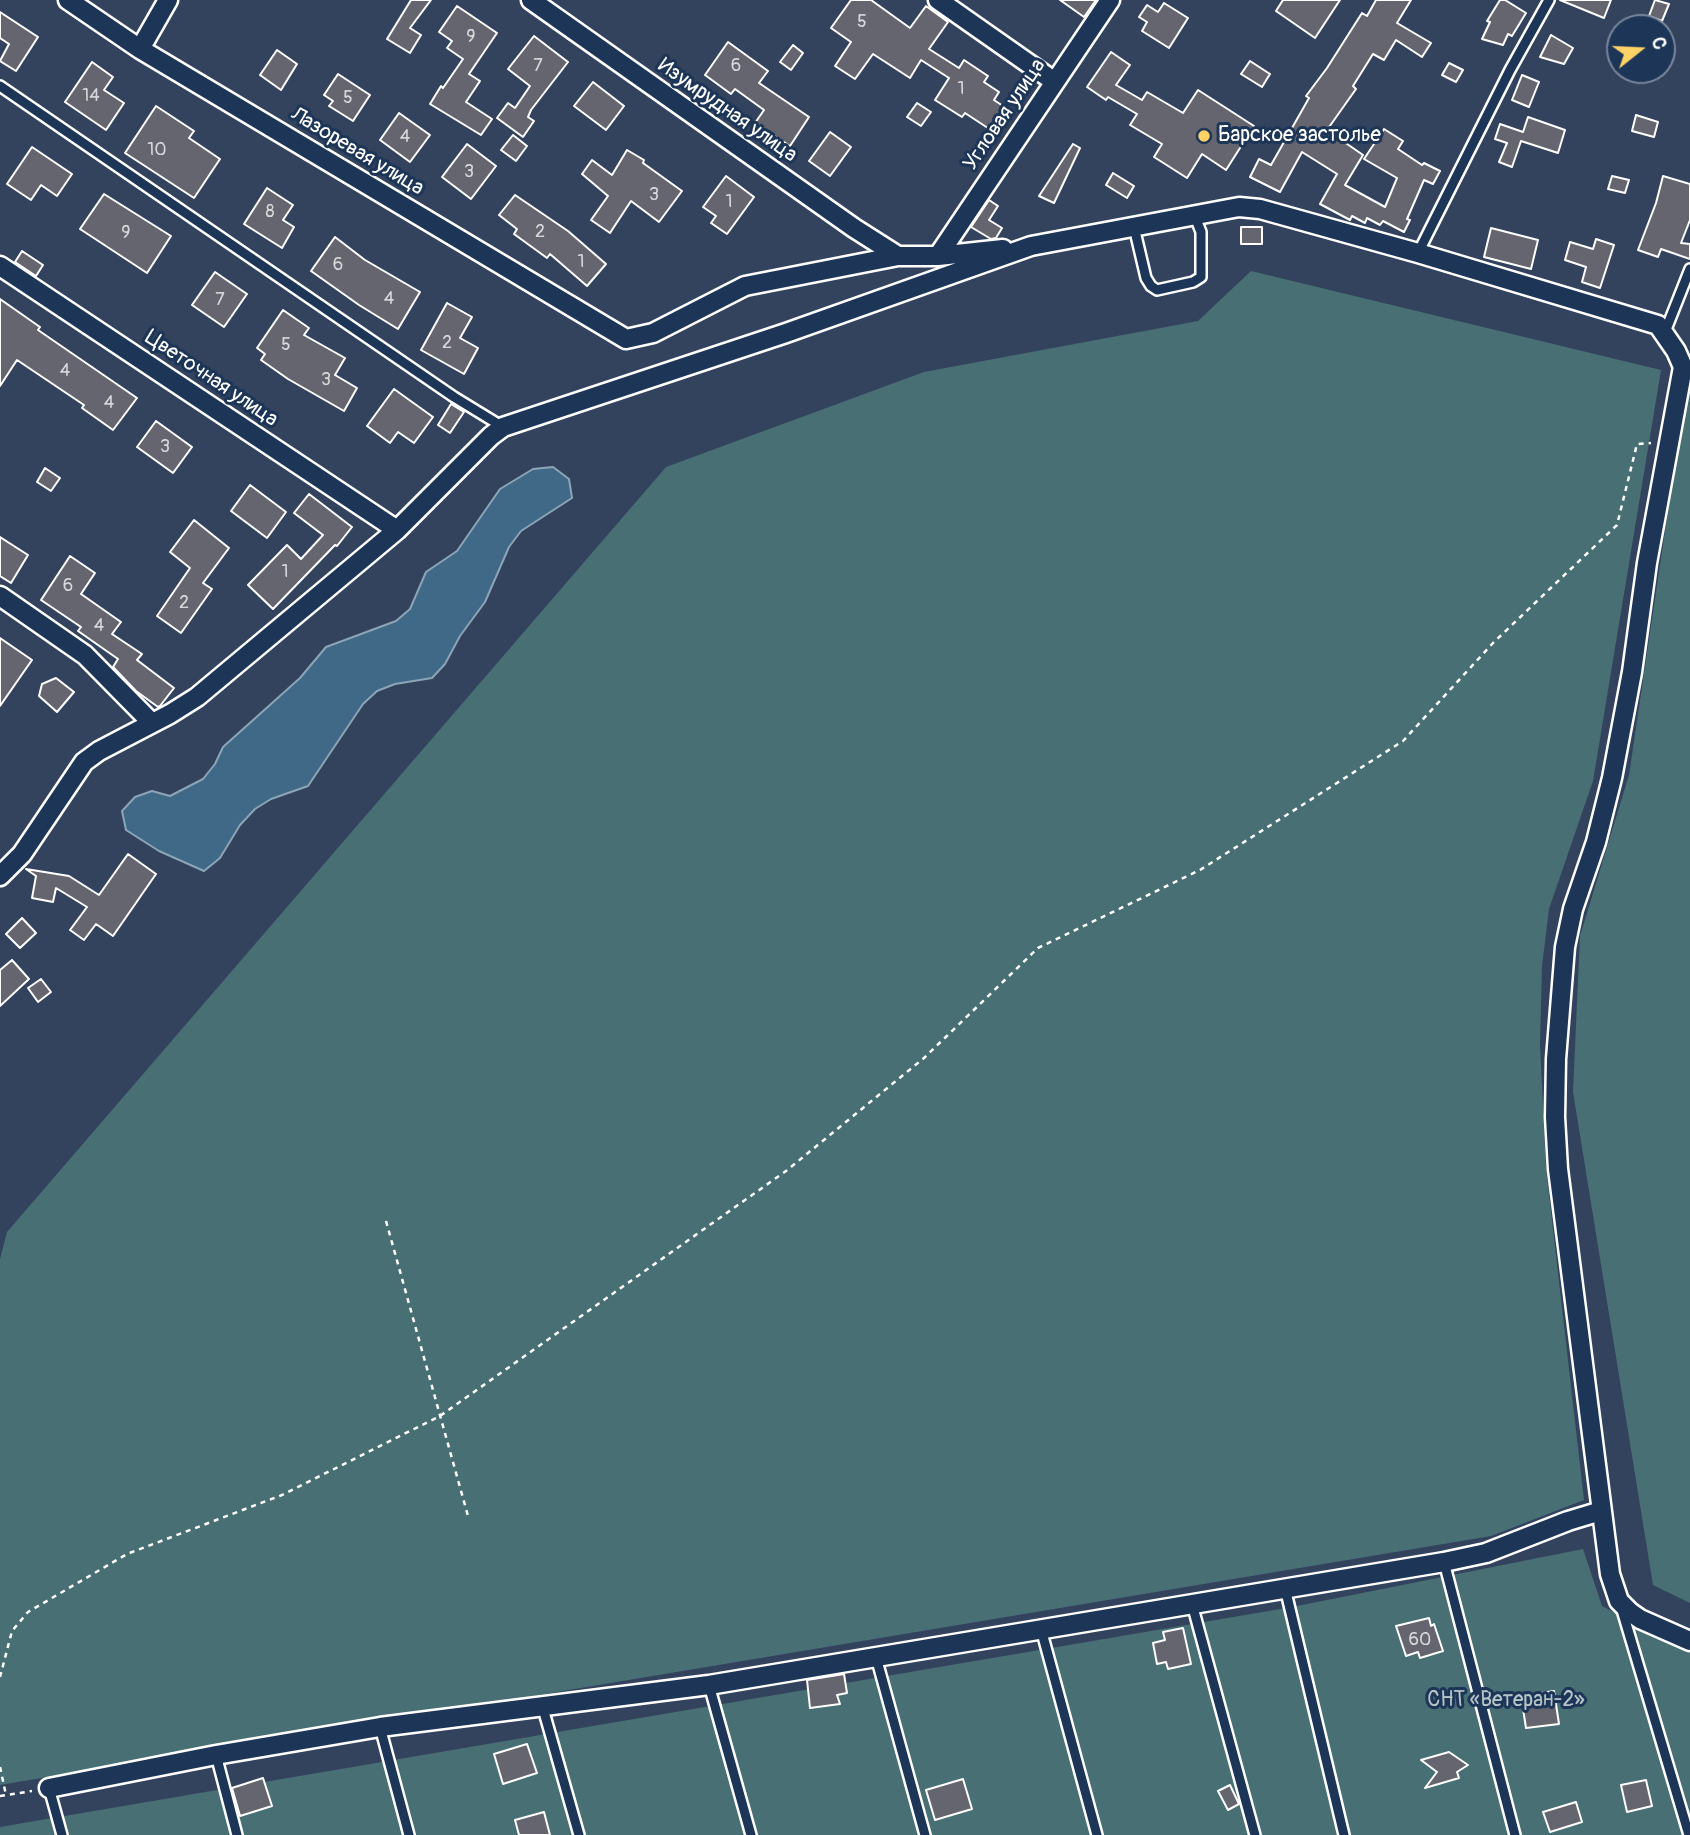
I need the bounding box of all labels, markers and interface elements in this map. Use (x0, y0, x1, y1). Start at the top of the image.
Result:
house number: 5 (857, 11, 867, 33)
north arrow (1606, 14, 1676, 84)
house number: 9 (466, 26, 476, 48)
text: С (1646, 34, 1672, 52)
street label: Изумрудная улица (653, 54, 801, 168)
house number: 7 (533, 55, 543, 77)
house number: 6 (731, 55, 741, 77)
street label: Угловая улица (959, 55, 1051, 175)
house number: 1 (957, 78, 965, 100)
house number: 14 (82, 85, 100, 107)
house number: 5 (343, 87, 353, 109)
street label: Лазоревая улица (286, 102, 428, 202)
place label: Барское застолье (1218, 123, 1381, 149)
house number: 4 (400, 126, 410, 148)
marker: Барское застолье (1196, 128, 1212, 144)
house number: 10 (147, 139, 167, 161)
house number: 3 (464, 161, 474, 183)
house number: 3 (649, 184, 659, 206)
house number: 1 (725, 191, 733, 213)
house number: 8 (265, 201, 275, 223)
house number: 2 (535, 221, 545, 243)
house number: 9 (121, 222, 131, 244)
house number: 1 (577, 251, 585, 273)
house number: 6 (333, 254, 343, 276)
house number: 4 (384, 288, 394, 310)
house number: 7 (215, 289, 225, 311)
street label: Цветочная улица (140, 325, 282, 433)
house number: 2 (442, 332, 452, 354)
house number: 5 (281, 334, 291, 356)
house number: 4 (60, 360, 70, 382)
house number: 3 (321, 369, 331, 391)
house number: 4 (104, 392, 114, 414)
house number: 3 (160, 436, 170, 458)
house number: 1 (281, 561, 289, 583)
house number: 6 (63, 575, 73, 597)
house number: 2 (179, 592, 189, 614)
house number: 4 (94, 615, 104, 637)
house number: 60 (1409, 1629, 1431, 1651)
park label: СНТ «Ветеран-2» (1427, 1688, 1585, 1714)

